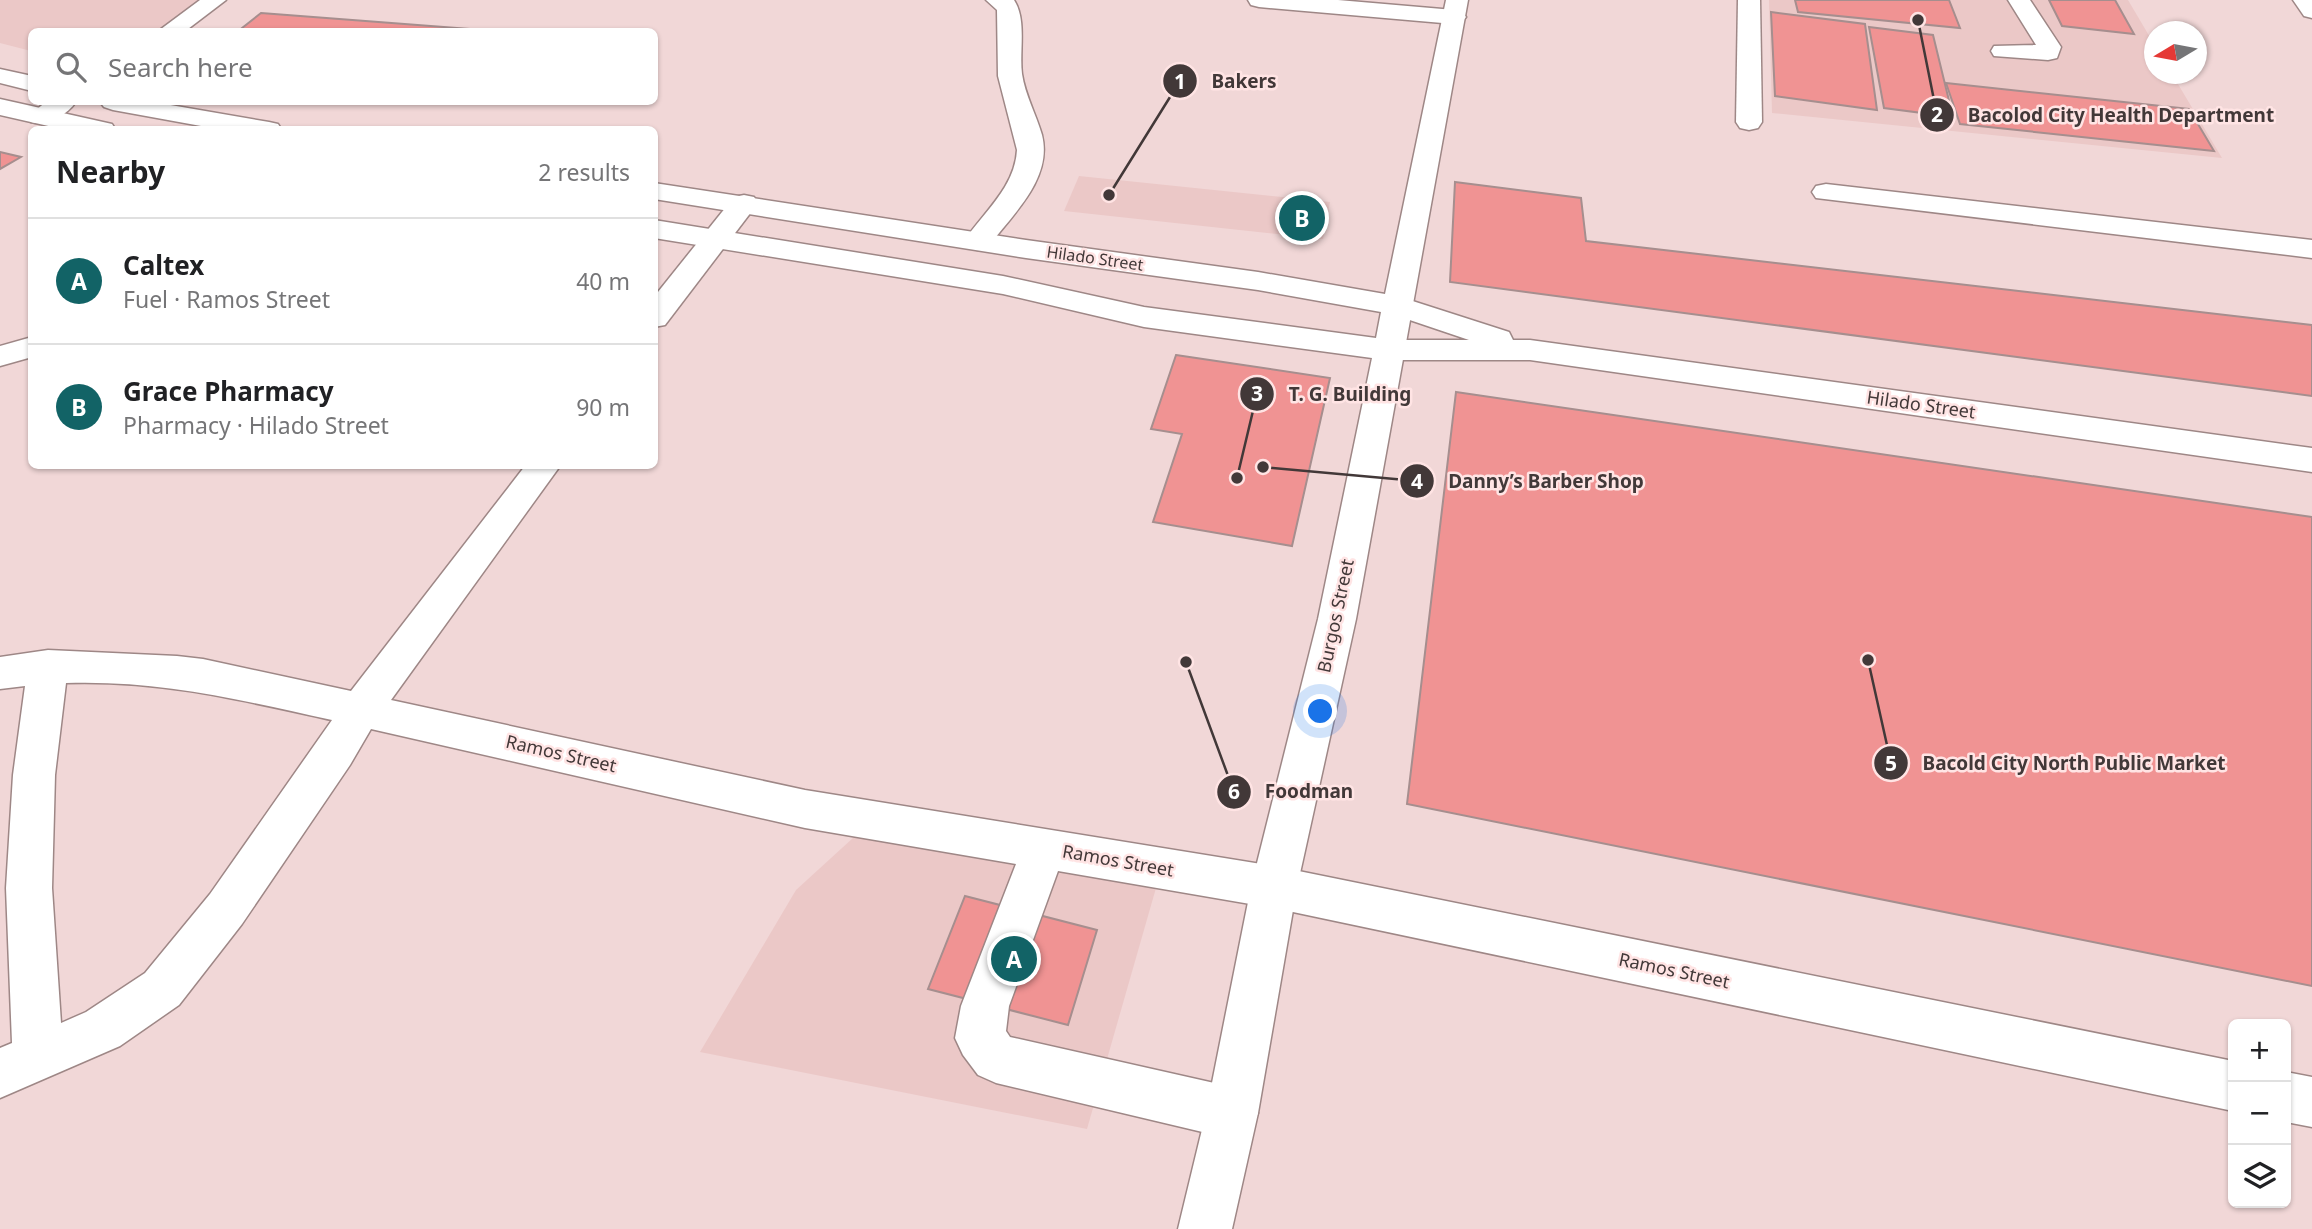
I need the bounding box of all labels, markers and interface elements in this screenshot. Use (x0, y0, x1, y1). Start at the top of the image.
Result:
north arrow (2144, 21, 2207, 84)
search box (28, 28, 658, 105)
icon: search (52, 48, 90, 86)
text: Search here (108, 49, 253, 85)
callout: Bakers (1162, 61, 1290, 101)
text: 1 (1174, 67, 1186, 95)
text: Bakers (1211, 68, 1277, 94)
callout: Bacolod City Health Department (1919, 95, 2288, 135)
text: 2 (1931, 100, 1943, 128)
text: Bacolod City Health Department (1968, 102, 2274, 128)
text: Nearby (56, 151, 165, 192)
text: 2 results (538, 156, 630, 188)
pin: B (1279, 192, 1325, 244)
street label: Hilado Street (1045, 240, 1145, 276)
text: Caltex (123, 247, 204, 283)
text: A (71, 265, 87, 297)
text: 40 m (576, 265, 630, 297)
text: Fuel · Ramos Street (123, 283, 330, 315)
text: Grace Pharmacy (123, 373, 334, 409)
callout: T. G. Building (1240, 374, 1425, 414)
text: 3 (1251, 379, 1263, 407)
text: T. G. Building (1289, 381, 1411, 407)
street label: Hilado Street (1865, 384, 1978, 424)
text: B (71, 391, 87, 423)
text: 90 m (576, 391, 630, 423)
text: Pharmacy · Hilado Street (123, 409, 389, 441)
callout: Danny’s Barber Shop (1400, 461, 1658, 501)
text: 4 (1411, 467, 1423, 495)
text: Danny’s Barber Shop (1448, 468, 1644, 494)
street label: Burgos Street (1311, 556, 1359, 675)
your location (1303, 694, 1337, 728)
street label: Ramos Street (504, 729, 619, 777)
callout: Bacold City North Public Market (1873, 743, 2239, 783)
text: 5 (1885, 749, 1897, 777)
text: Bacold City North Public Market (1923, 750, 2225, 776)
callout: Foodman (1216, 772, 1368, 812)
text: 6 (1228, 777, 1240, 805)
text: Foodman (1265, 778, 1353, 804)
street label: Ramos Street (1061, 838, 1176, 882)
pin: A (991, 933, 1037, 985)
street label: Ramos Street (1617, 947, 1732, 994)
map controls (2228, 1019, 2291, 1208)
button: + (2228, 1019, 2291, 1082)
button: − (2228, 1082, 2291, 1145)
button: layers (2228, 1145, 2291, 1208)

